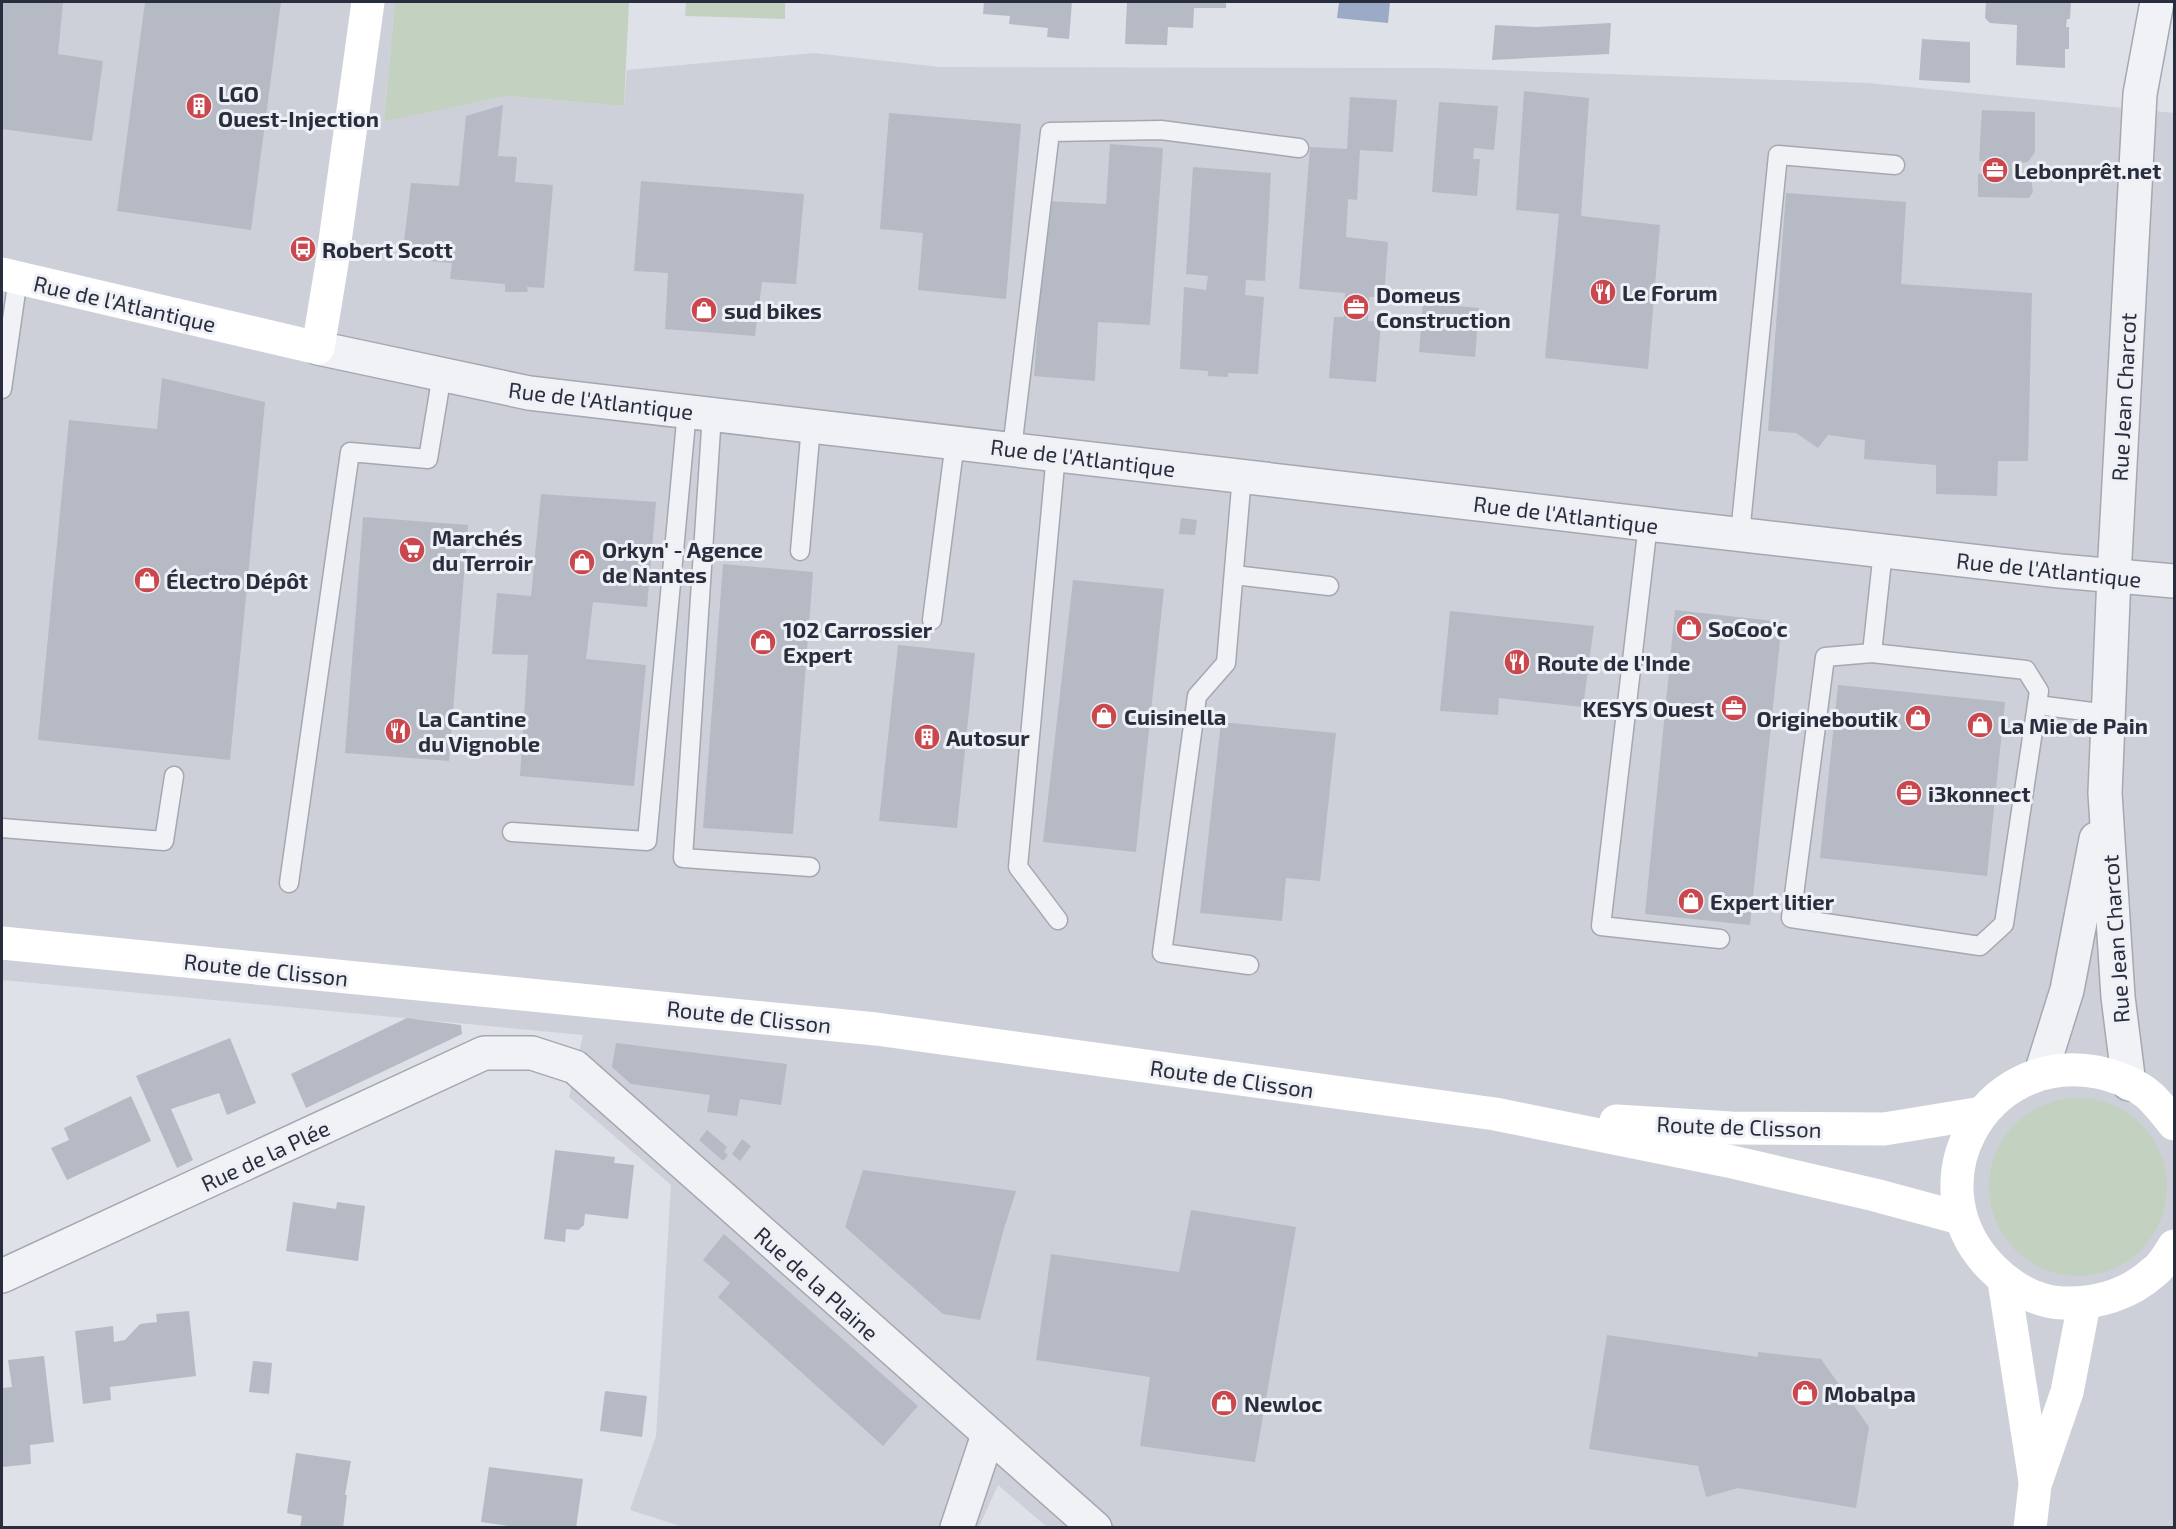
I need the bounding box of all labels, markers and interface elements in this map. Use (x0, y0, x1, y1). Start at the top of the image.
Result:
place label: LGO Ouest-Injection (218, 80, 379, 131)
building icon: LGO Ouest-Injection (184, 91, 214, 121)
office icon: Lebonprêt.net (1980, 155, 2010, 185)
place label: Lebonprêt.net (2014, 157, 2161, 183)
bus stop icon: Robert Scott (288, 234, 318, 264)
place label: Robert Scott (322, 236, 453, 262)
street label: Rue de l'Atlantique (31, 269, 219, 337)
restaurant icon: Le Forum (1588, 277, 1618, 307)
place label: Le Forum (1622, 279, 1718, 305)
place label: Domeus Construction (1376, 281, 1511, 332)
office icon: Domeus Construction (1341, 292, 1371, 322)
shop icon: sud bikes (689, 295, 719, 325)
place label: sud bikes (724, 297, 822, 323)
street label: Rue Jean Charcot (2106, 312, 2140, 482)
street label: Rue de l'Atlantique (507, 376, 695, 424)
street label: Rue de l'Atlantique (989, 433, 1177, 481)
street label: Rue de l'Atlantique (1472, 490, 1660, 538)
place label: Marchés du Terroir (432, 524, 534, 575)
supermarket icon: Marchés du Terroir (397, 535, 427, 565)
place label: Orkyn' - Agence de Nantes (602, 536, 763, 587)
street label: Rue de l'Atlantique (1955, 546, 2143, 592)
shop icon: Orkyn' - Agence de Nantes (567, 547, 597, 577)
shop icon: Électro Dépôt (132, 565, 162, 595)
place label: Électro Dépôt (166, 567, 308, 593)
shop icon: SoCoo'c (1674, 613, 1704, 643)
place label: SoCoo'c (1708, 615, 1788, 641)
place label: 102 Carrossier Expert (783, 616, 933, 667)
shop icon: 102 Carrossier Expert (748, 627, 778, 657)
restaurant icon: Route de l'Inde (1502, 647, 1532, 677)
place label: Route de l'Inde (1537, 649, 1690, 675)
office icon: KESYS Ouest (1719, 693, 1749, 723)
place label: KESYS Ouest (1583, 695, 1714, 721)
shop icon: Cuisinella (1089, 701, 1119, 731)
place label: Cuisinella (1124, 703, 1226, 729)
shop icon: Origineboutik (1903, 703, 1933, 733)
place label: La Cantine du Vignoble (418, 705, 540, 756)
place label: Origineboutik (1756, 705, 1899, 731)
shop icon: La Mie de Pain (1965, 710, 1995, 740)
place label: La Mie de Pain (2000, 712, 2148, 738)
restaurant icon: La Cantine du Vignoble (383, 716, 413, 746)
building icon: Autosur (912, 722, 942, 752)
place label: Autosur (946, 724, 1030, 750)
office icon: i3konnect (1894, 778, 1924, 808)
place label: i3konnect (1928, 780, 2031, 806)
street label: Rue Jean Charcot (2096, 854, 2134, 1024)
shop icon: Expert litier (1676, 886, 1706, 916)
place label: Expert litier (1710, 888, 1835, 914)
street label: Route de Clisson (183, 947, 349, 991)
street label: Route de Clisson (666, 994, 832, 1038)
street label: Route de Clisson (1148, 1054, 1316, 1102)
street label: Route de Clisson (1656, 1110, 1822, 1142)
street label: Rue de la Plée (197, 1114, 333, 1196)
street label: Rue de la Plaine (750, 1221, 884, 1345)
shop icon: Mobalpa (1790, 1378, 1820, 1408)
place label: Mobalpa (1824, 1380, 1916, 1406)
shop icon: Newloc (1209, 1388, 1239, 1418)
place label: Newloc (1244, 1390, 1322, 1416)

